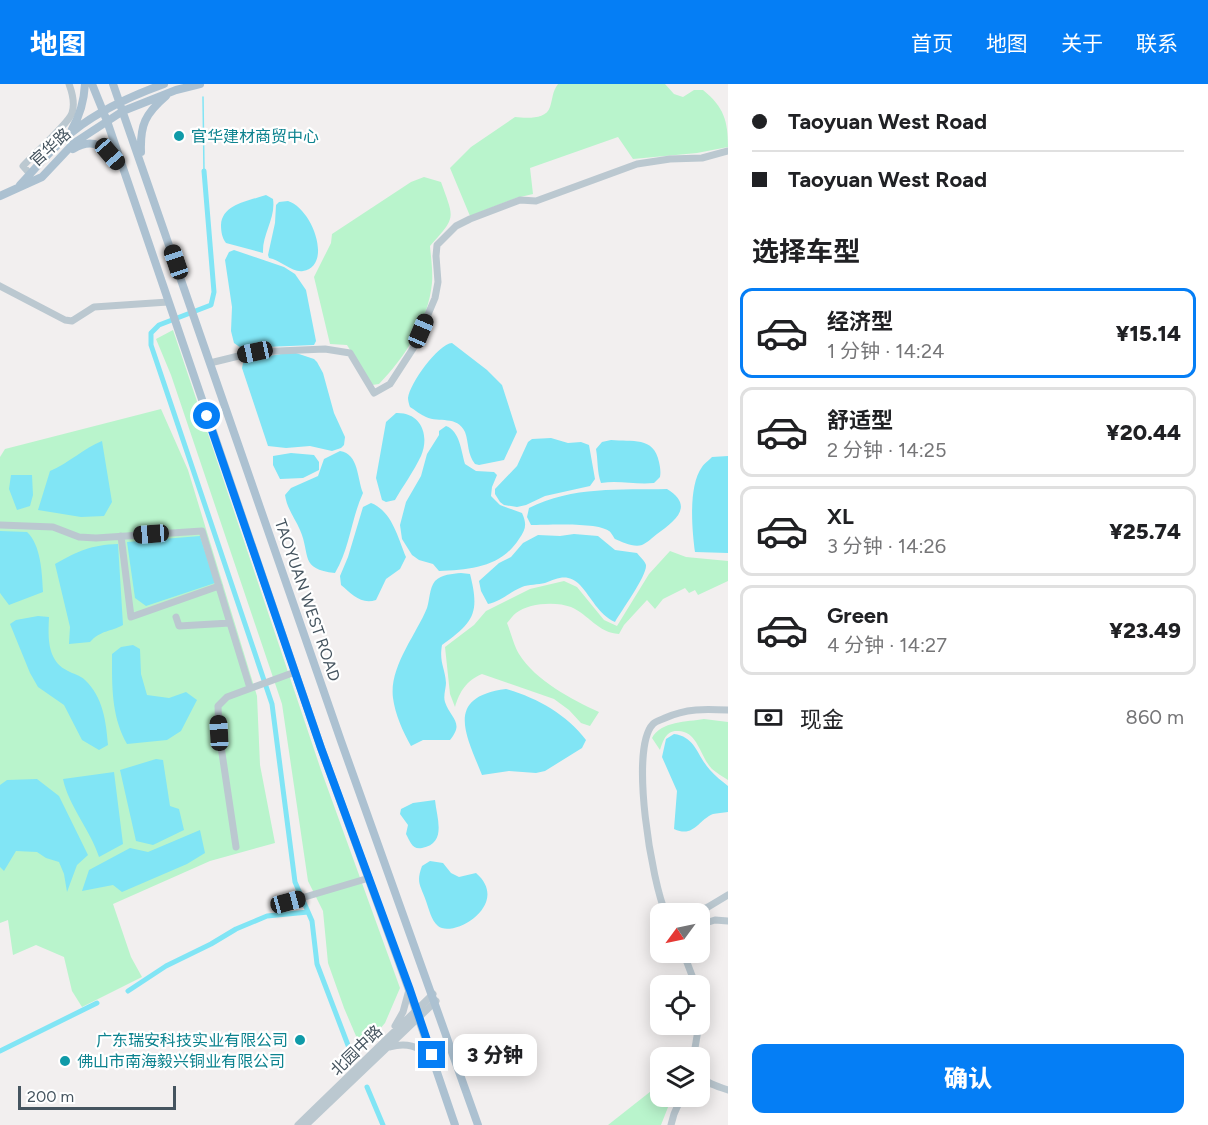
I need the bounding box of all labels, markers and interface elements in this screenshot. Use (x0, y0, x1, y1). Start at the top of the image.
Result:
text: 地图 (30, 27, 86, 61)
text: 首页 (911, 31, 953, 56)
text: 地图 (986, 31, 1028, 56)
text: 关于 (1061, 31, 1103, 56)
text: 联系 (1136, 31, 1178, 56)
text: Taoyuan West Road (788, 108, 987, 135)
street label: 官华路 (26, 124, 75, 170)
place label: 官华建材商贸中心 (191, 127, 319, 146)
marker: 官华建材商贸中心 (172, 129, 186, 143)
car (91, 135, 129, 173)
text: Taoyuan West Road (788, 166, 987, 193)
text: 选择车型 (752, 235, 860, 268)
car (162, 242, 190, 282)
icon: car (755, 306, 809, 360)
text: 经济型 (827, 308, 893, 335)
car (406, 311, 436, 351)
text: ¥15.14 (1116, 320, 1181, 347)
car (236, 339, 274, 365)
text: 1 分钟 · 14:24 (827, 339, 945, 363)
route start (193, 402, 220, 429)
icon: car (755, 405, 809, 459)
text: 舒适型 (827, 407, 893, 434)
text: ¥20.44 (1106, 419, 1181, 446)
text: 2 分钟 · 14:25 (827, 438, 947, 462)
text: XL (827, 503, 854, 530)
icon: car (755, 504, 809, 558)
street label: TAOYUAN WEST ROAD (271, 517, 344, 684)
text: ¥25.74 (1109, 518, 1181, 545)
car (132, 524, 170, 544)
text: 3 分钟 · 14:26 (827, 534, 946, 558)
text: Green (827, 602, 889, 629)
icon: car (755, 603, 809, 657)
text: ¥23.49 (1109, 617, 1181, 644)
text: 4 分钟 · 14:27 (827, 633, 947, 657)
icon: cash (752, 701, 785, 734)
text: 860 m (1126, 705, 1184, 729)
text: 现金 (800, 706, 844, 733)
car (209, 715, 229, 751)
car (268, 889, 308, 915)
north arrow (650, 903, 710, 963)
map controls (650, 903, 710, 1107)
button: locate (650, 975, 710, 1035)
street label: 北园中路 (327, 1021, 386, 1079)
place label: 广东瑞安科技实业有限公司 (96, 1031, 288, 1050)
marker: 广东瑞安科技实业有限公司 (293, 1033, 307, 1047)
callout: 3 分钟 (453, 1034, 537, 1076)
route end (418, 1041, 445, 1068)
text: 3 分钟 (467, 1043, 523, 1067)
button: 确认 (752, 1044, 1184, 1113)
button: layers (650, 1047, 710, 1107)
place label: 佛山市南海毅兴铜业有限公司 (77, 1052, 285, 1071)
marker: 佛山市南海毅兴铜业有限公司 (58, 1054, 72, 1068)
scale bar (18, 1083, 176, 1110)
text: 200 m (27, 1087, 74, 1106)

